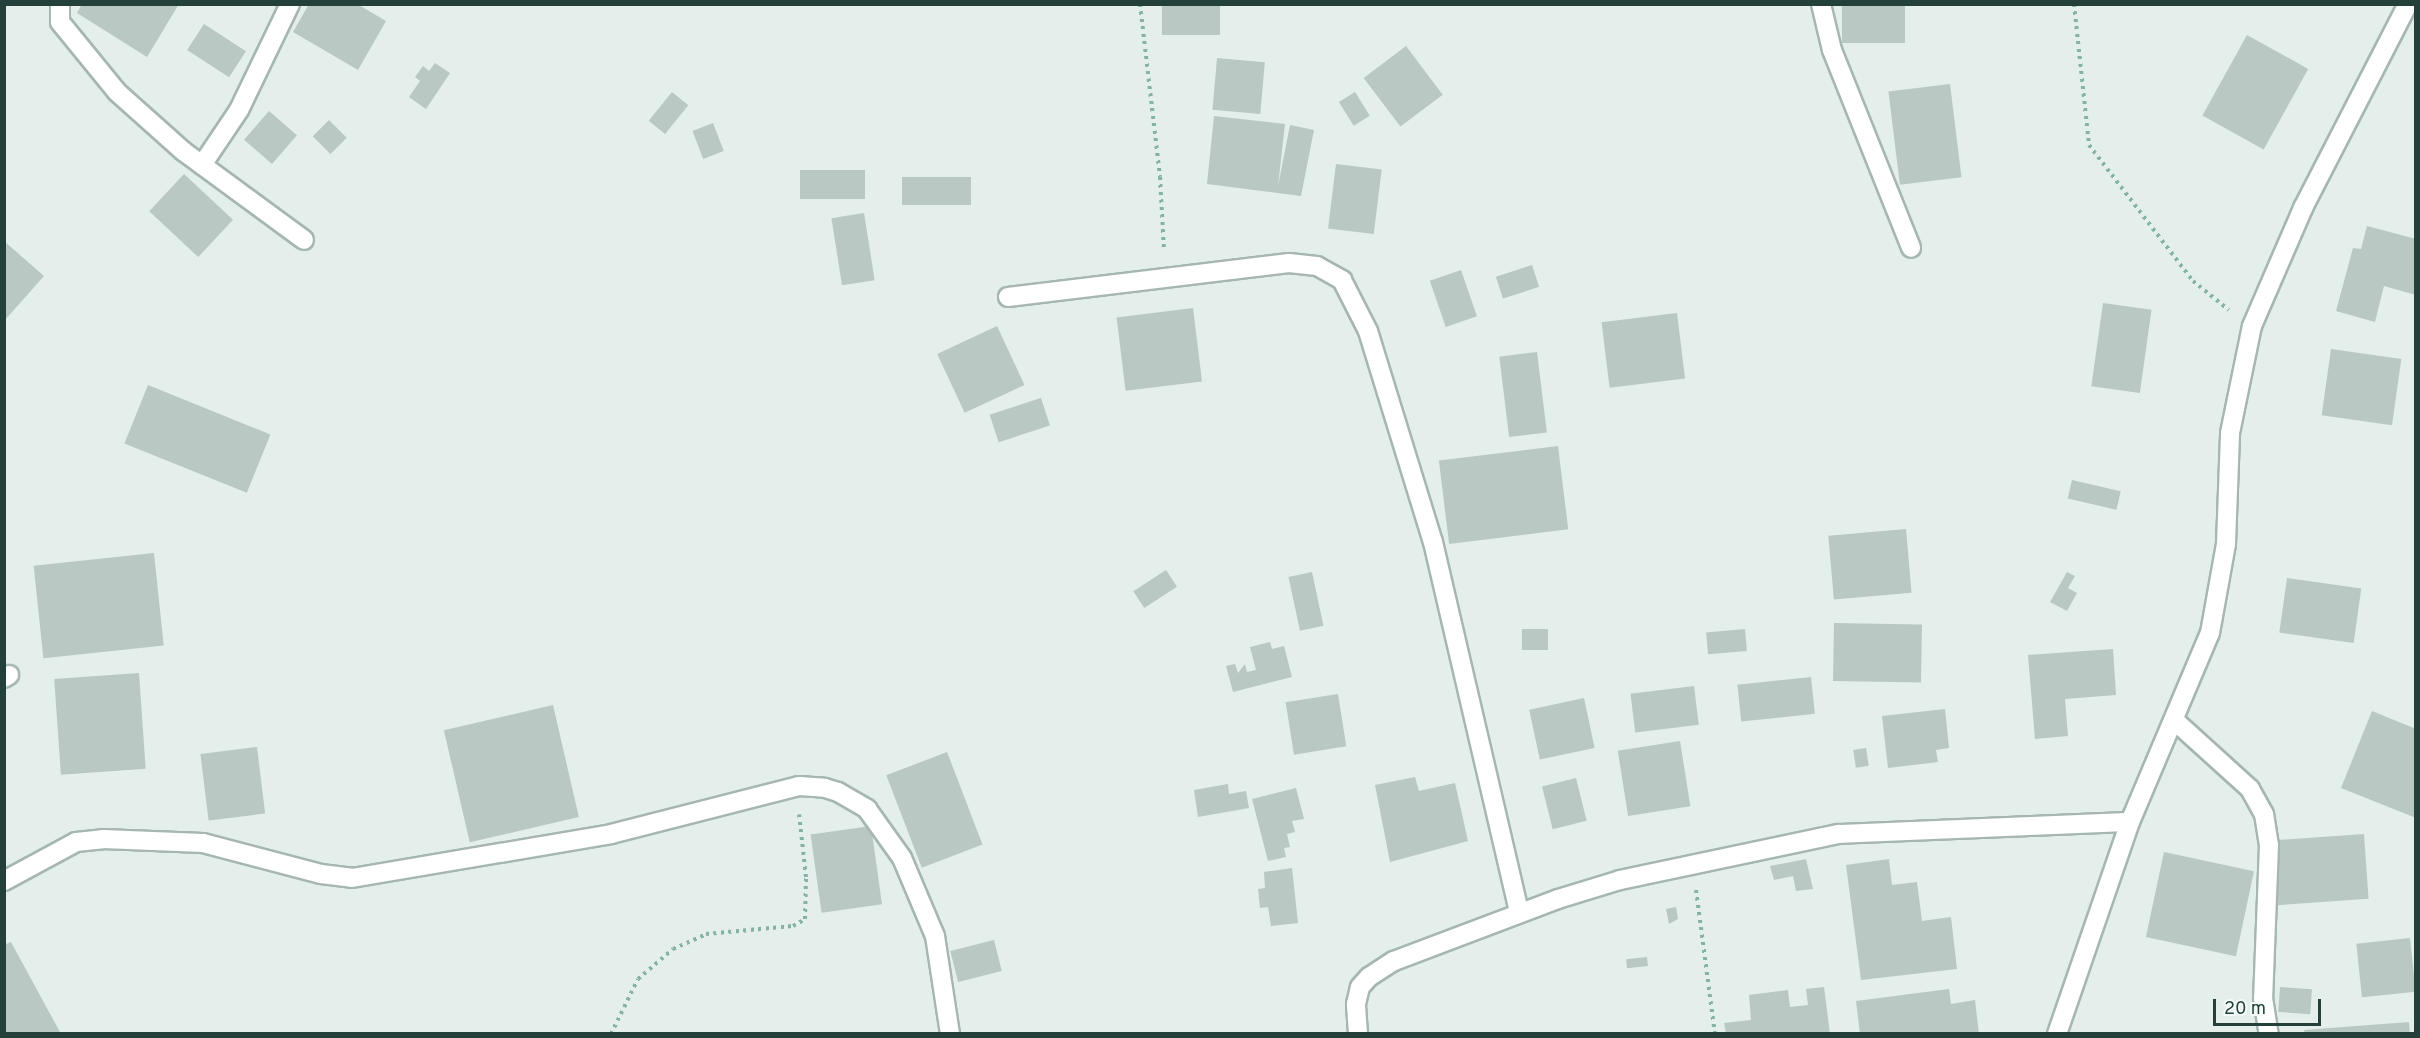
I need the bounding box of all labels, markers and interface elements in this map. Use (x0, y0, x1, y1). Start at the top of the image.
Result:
scale bar (2216, 987, 2324, 1025)
text: 20 m (2224, 998, 2266, 1021)

